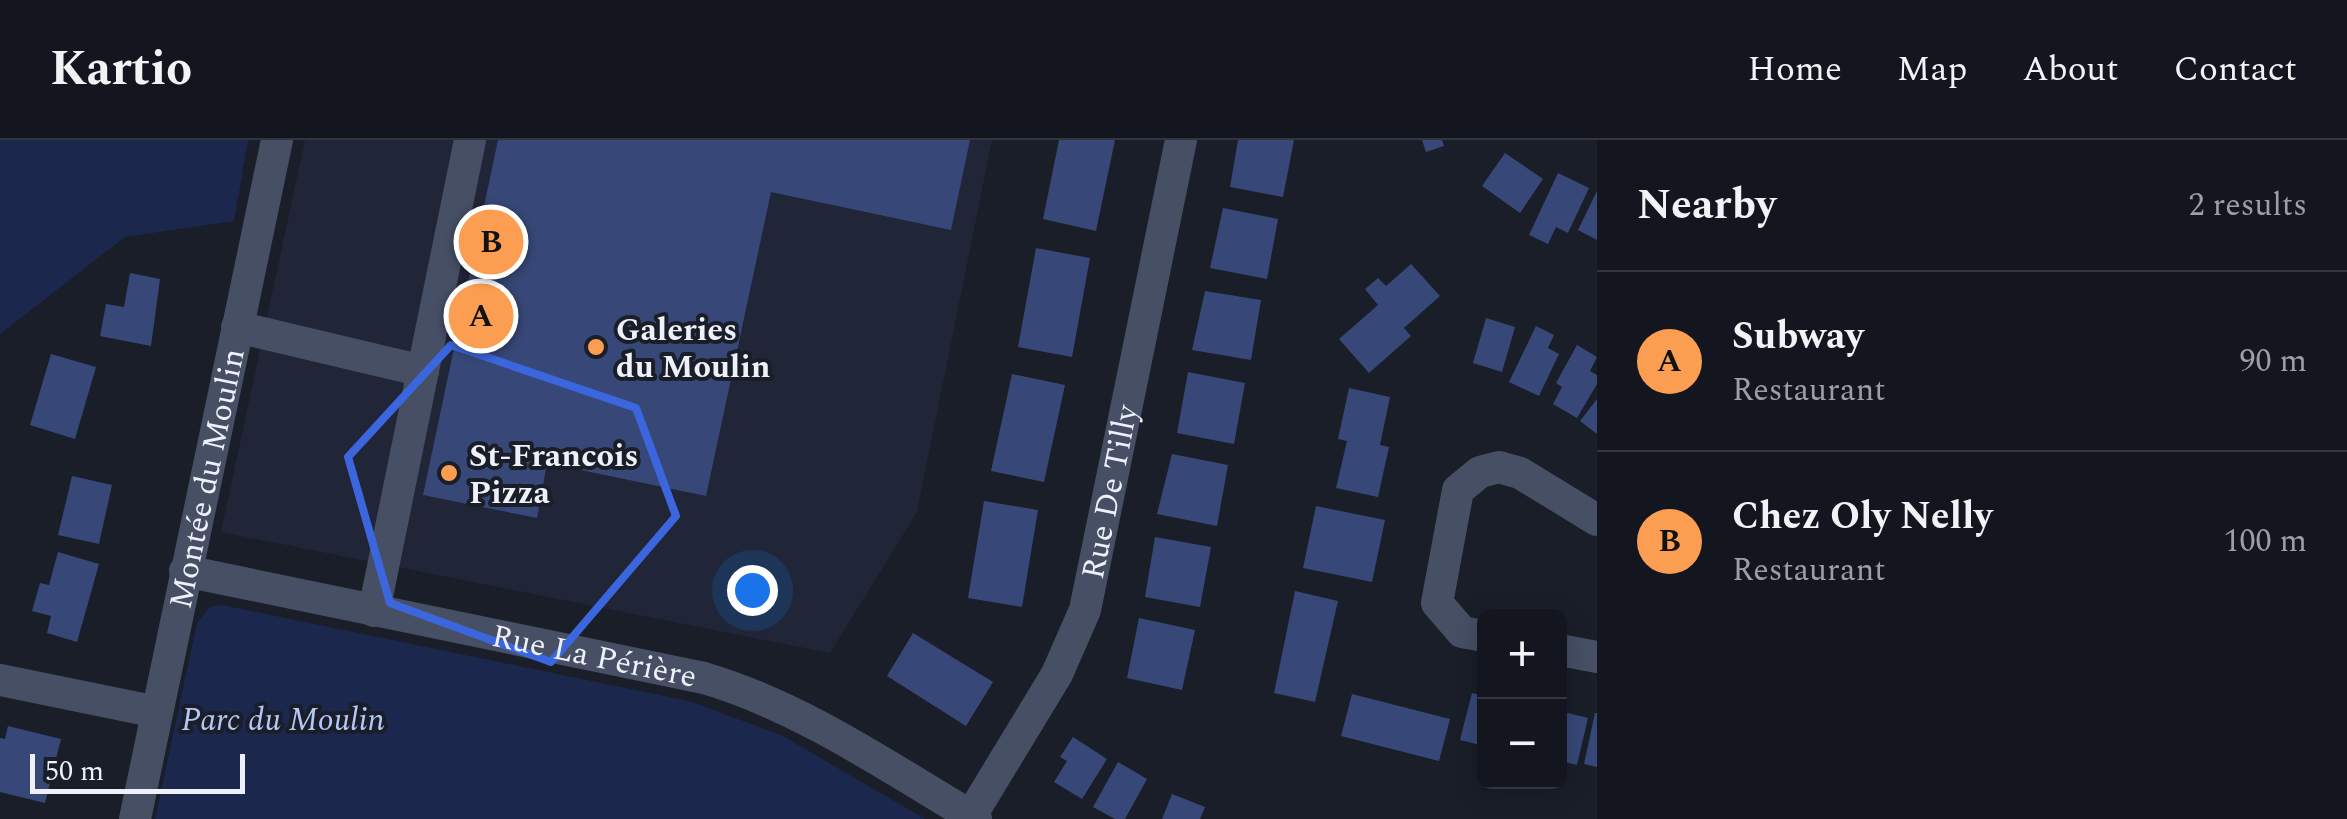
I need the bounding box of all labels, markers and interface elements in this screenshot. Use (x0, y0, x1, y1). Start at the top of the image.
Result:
text: Kartio (50, 33, 192, 106)
text: Home (1748, 43, 1842, 96)
text: Map (1897, 43, 1967, 96)
text: About (2022, 43, 2119, 96)
text: Contact (2174, 43, 2297, 96)
text: Nearby (1637, 174, 1776, 237)
text: 2 results (2188, 181, 2307, 230)
pin: B (458, 204, 524, 280)
pin: A (448, 278, 514, 354)
place label: Galeries du Moulin (616, 306, 771, 392)
text: Subway (1732, 308, 1864, 366)
marker: Galeries du Moulin (585, 336, 607, 358)
text: A (1657, 337, 1682, 386)
text: 90 m (2239, 337, 2307, 386)
street label: Montée du Moulin (157, 344, 259, 613)
text: Restaurant (1732, 366, 1886, 415)
street label: Rue De Tilly (1069, 399, 1153, 584)
place label: St-Francois Pizza (469, 432, 639, 518)
marker: St-Francois Pizza (438, 462, 460, 484)
text: Chez Oly Nelly (1732, 488, 1992, 546)
text: B (1658, 517, 1681, 566)
text: 100 m (2223, 517, 2307, 566)
text: Restaurant (1732, 546, 1886, 595)
your location (727, 565, 778, 616)
map controls (1477, 609, 1567, 789)
button: + (1477, 609, 1567, 699)
street label: Rue La Périère (487, 612, 701, 702)
park label: Parc du Moulin (181, 696, 385, 745)
button: − (1477, 699, 1567, 789)
scale bar (30, 749, 245, 794)
text: 50 m (45, 750, 104, 793)

